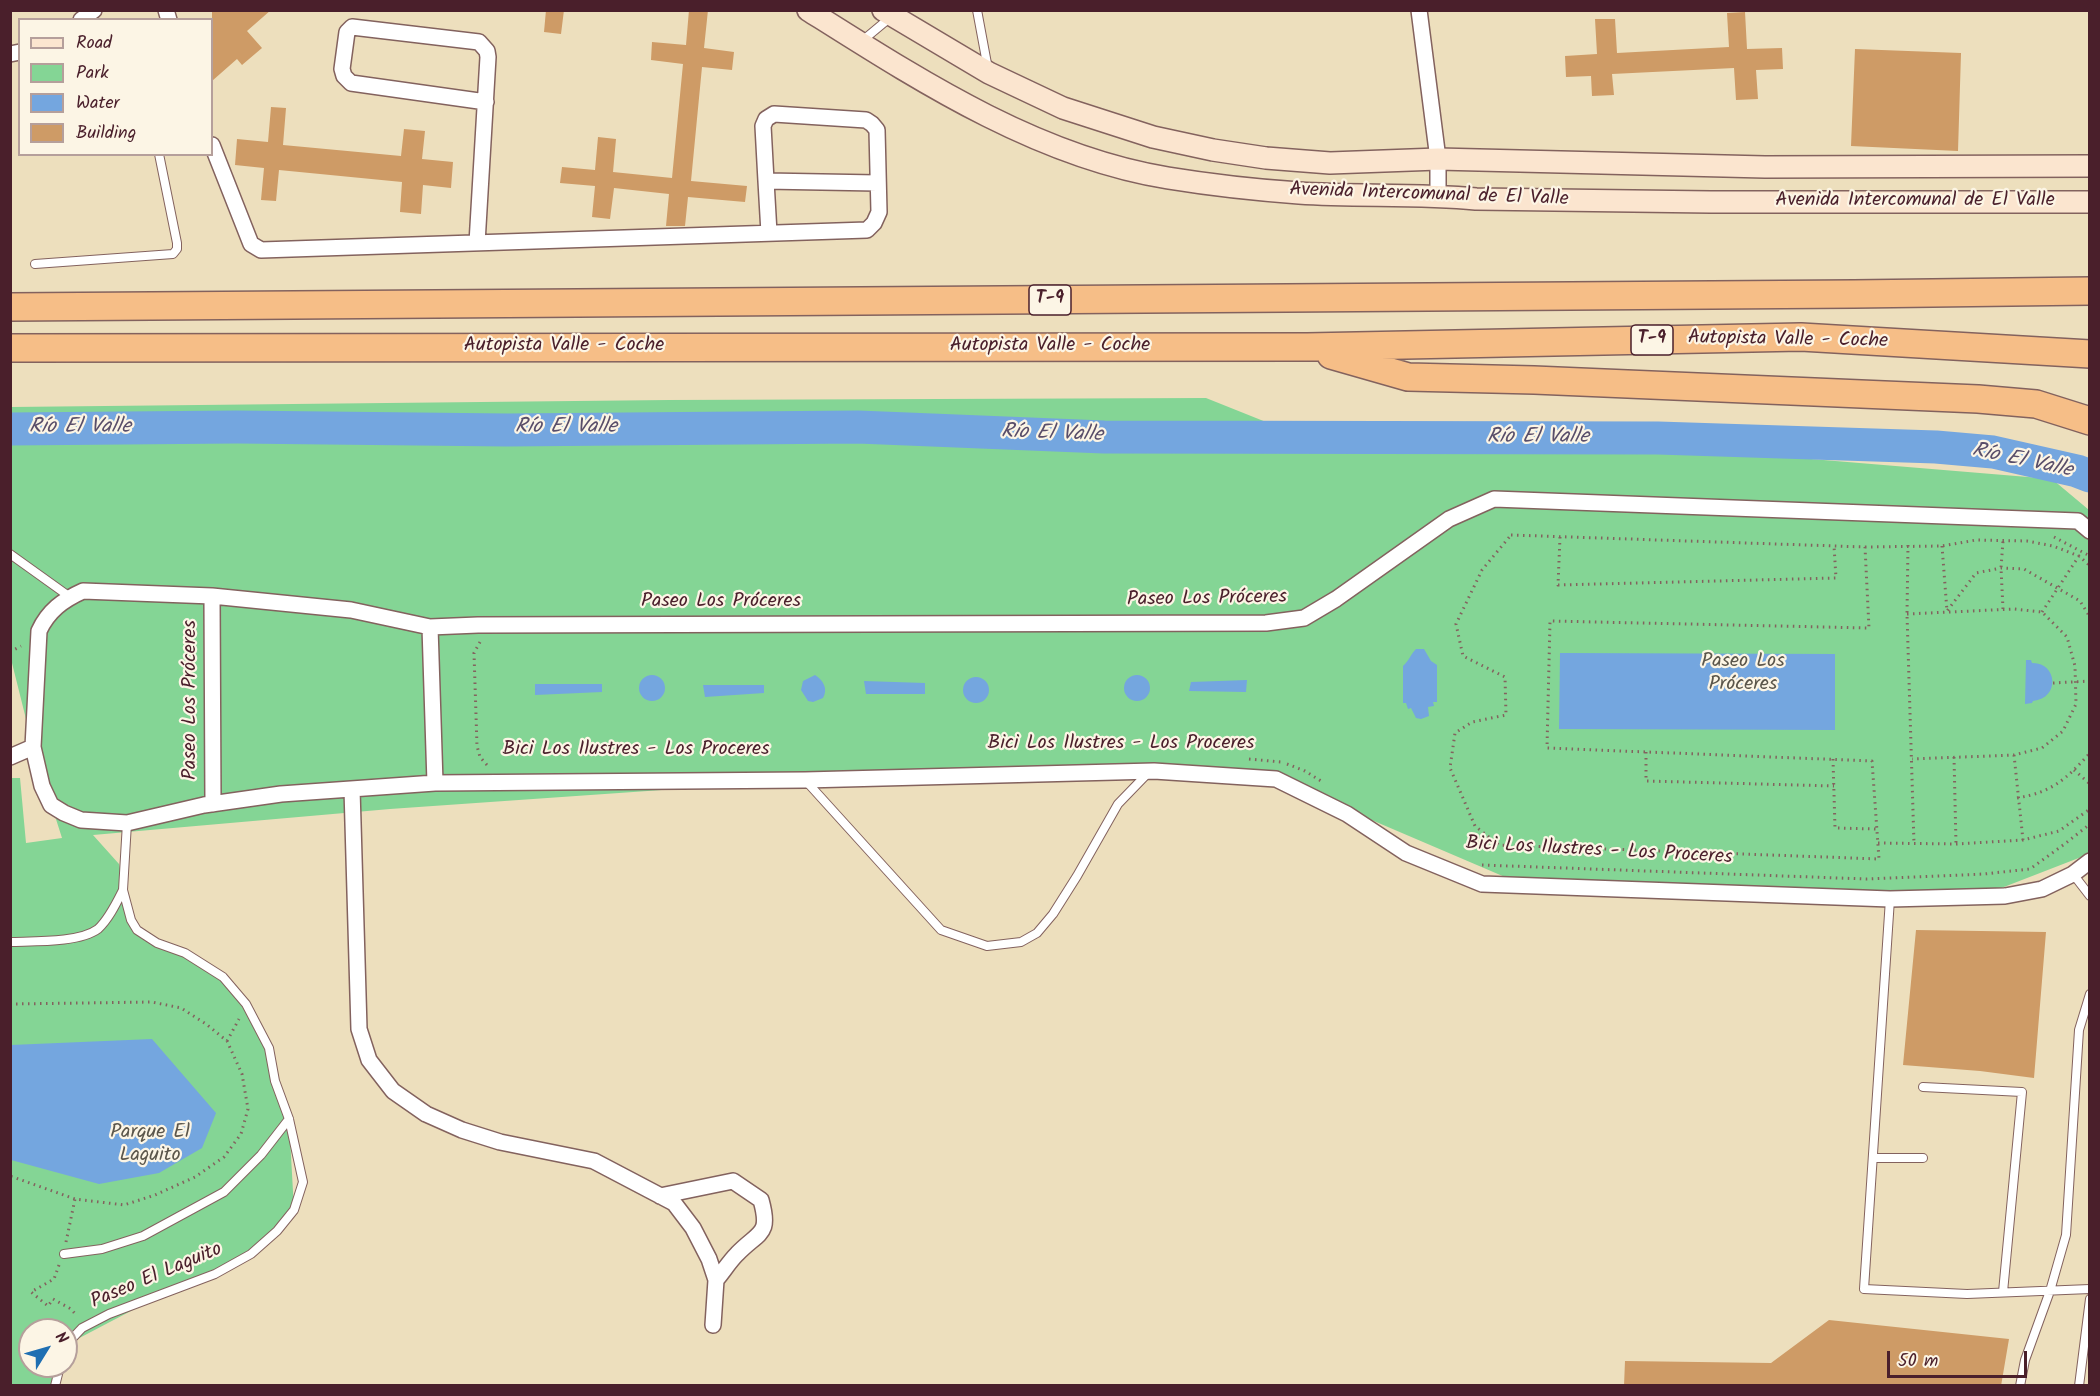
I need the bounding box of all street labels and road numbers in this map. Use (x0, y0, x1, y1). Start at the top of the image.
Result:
street label: Avenida Intercomunal de El Valle (1289, 179, 1569, 213)
street label: Avenida Intercomunal de El Valle (1775, 190, 2055, 214)
road number: T-9 (1029, 285, 1071, 315)
road number: T-9 (1631, 325, 1673, 355)
street label: Autopista Valle - Coche (1688, 327, 1888, 355)
street label: Autopista Valle - Coche (464, 335, 664, 359)
street label: Autopista Valle - Coche (950, 335, 1150, 359)
street label: Paseo Los Próceres (1127, 587, 1287, 613)
street label: Paseo Los Próceres (641, 591, 801, 615)
street label: Paseo Los Próceres (180, 620, 204, 780)
street label: Bici Los Ilustres - Los Proceres (987, 733, 1255, 757)
street label: Bici Los Ilustres - Los Proceres (502, 739, 770, 763)
street label: Bici Los Ilustres - Los Proceres (1465, 833, 1733, 871)
street label: Paseo El Laguito (88, 1239, 226, 1315)

